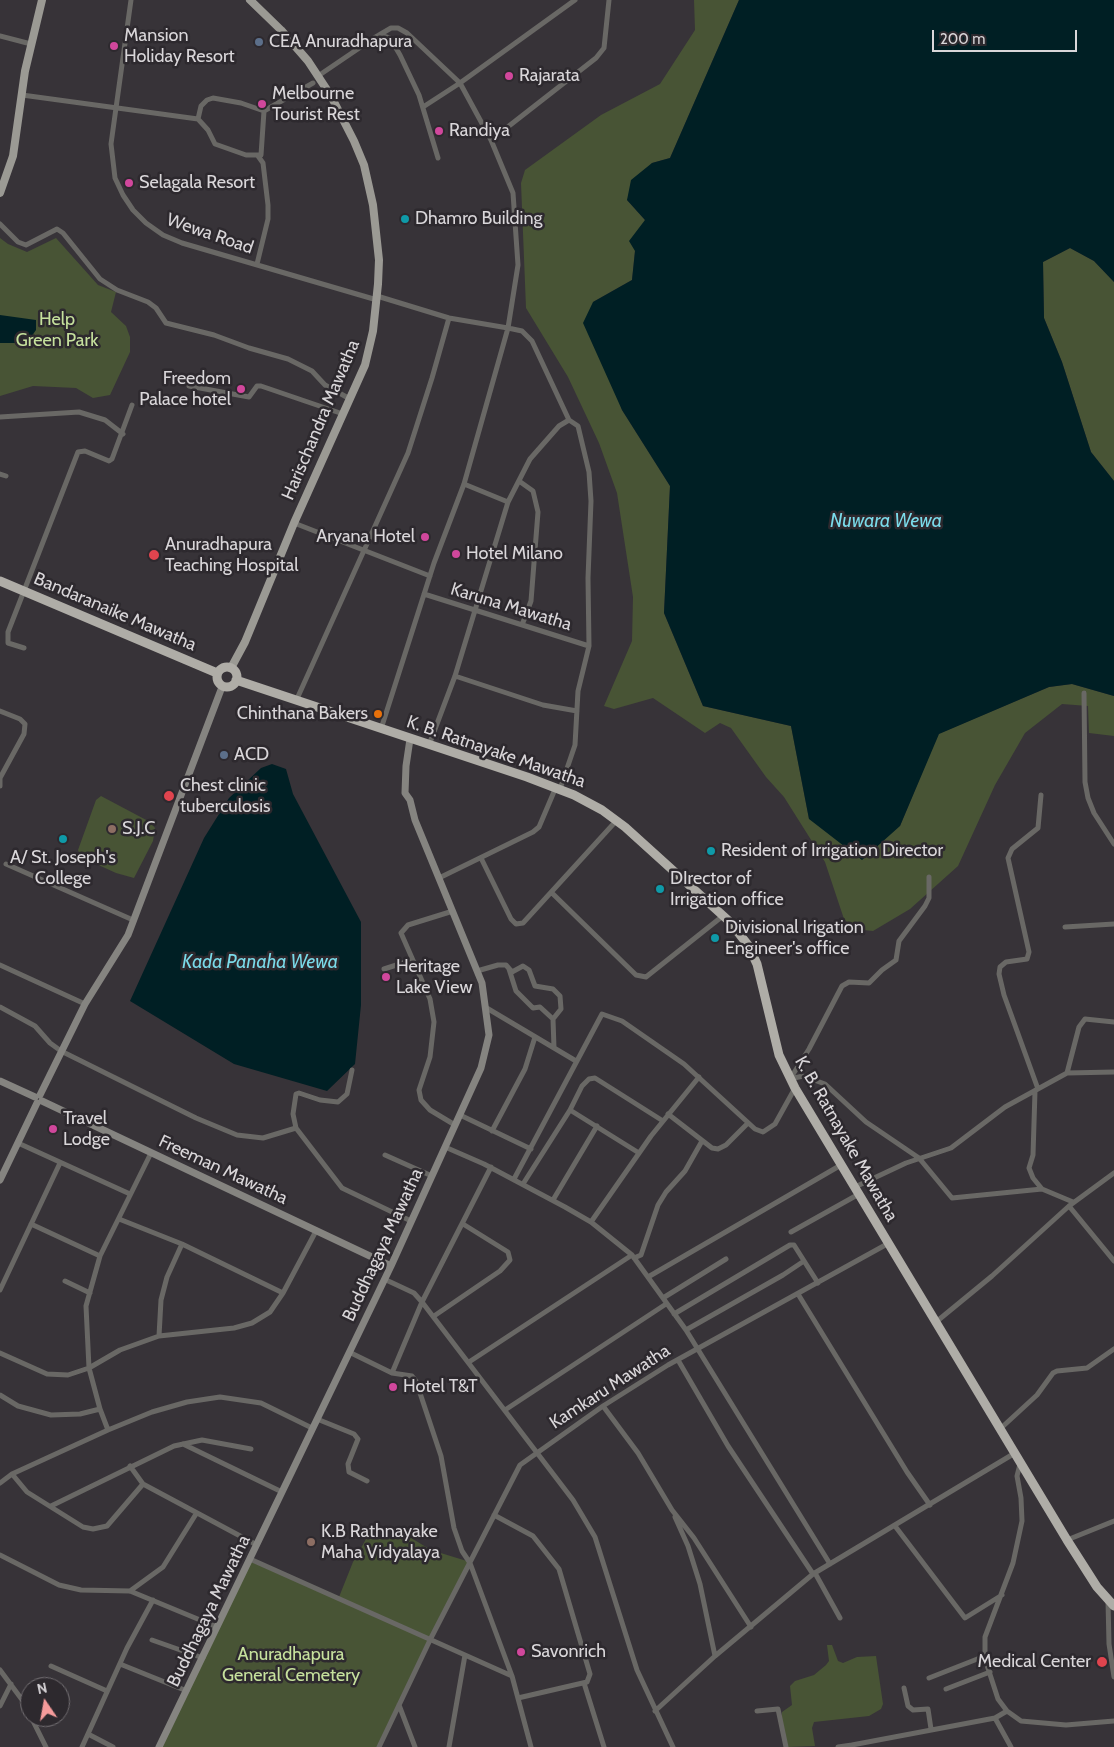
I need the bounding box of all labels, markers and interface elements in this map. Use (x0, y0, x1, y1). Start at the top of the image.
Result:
scale bar (934, 20, 1079, 52)
place label: Mansion Holiday Resort (124, 25, 235, 68)
text: 200 m (940, 30, 985, 48)
place label: CEA Anuradhapura (269, 31, 412, 53)
marker: CEA Anuradhapura (253, 36, 265, 48)
marker: Mansion Holiday Resort (108, 40, 120, 52)
place label: Rajarata (519, 65, 580, 87)
marker: Rajarata (503, 70, 515, 82)
place label: Melbourne Tourist Rest (272, 83, 360, 126)
marker: Melbourne Tourist Rest (256, 98, 268, 110)
place label: Randiya (449, 120, 510, 142)
marker: Randiya (433, 125, 445, 137)
place label: Selagala Resort (139, 172, 255, 194)
marker: Selagala Resort (123, 177, 135, 189)
place label: Dhamro Building (415, 208, 542, 230)
street label: Wewa Road (164, 209, 256, 259)
marker: Dhamro Building (399, 213, 411, 225)
park label: Help Green Park (16, 309, 98, 352)
street label: Harischandra Mawatha (277, 337, 365, 503)
place label: Freedom Palace hotel (139, 368, 231, 410)
marker: Freedom Palace hotel (235, 383, 247, 395)
water label: Nuwara Wewa (830, 510, 942, 532)
place label: Aryana Hotel (316, 526, 415, 548)
marker: Aryana Hotel (419, 531, 431, 543)
place label: Anuradhapura Teaching Hospital (165, 534, 298, 576)
place label: Hotel Milano (466, 543, 563, 565)
marker: Anuradhapura Teaching Hospital (147, 548, 161, 562)
marker: Hotel Milano (450, 548, 462, 560)
street label: Bandaranaike Mawatha (30, 568, 200, 656)
street label: Karuna Mawatha (448, 578, 574, 636)
place label: Chinthana Bakers (237, 703, 368, 725)
marker: Chinthana Bakers (372, 708, 384, 720)
street label: K. B. Ratnayake Mawatha (404, 711, 588, 793)
place label: ACD (234, 744, 269, 766)
marker: ACD (218, 749, 230, 761)
place label: Chest clinic tuberculosis (180, 775, 271, 818)
marker: Chest clinic tuberculosis (162, 789, 176, 803)
place label: S.J.C (122, 818, 155, 840)
marker: S.J.C (106, 823, 118, 835)
marker: A/ St. Joseph's College (57, 833, 69, 845)
place label: Resident of Irrigation Director (721, 840, 943, 862)
marker: Resident of Irrigation Director (705, 845, 717, 857)
place label: A/ St. Joseph's College (10, 847, 116, 890)
place label: DIrector of Irrigation office (670, 868, 784, 911)
marker: DIrector of Irrigation office (654, 883, 666, 895)
place label: Divisional Irigation Engineer's office (725, 917, 864, 960)
marker: Divisional Irigation Engineer's office (709, 932, 721, 944)
water label: Kada Panaha Wewa (182, 951, 338, 973)
place label: Heritage Lake View (396, 956, 472, 999)
marker: Heritage Lake View (380, 971, 392, 983)
street label: K. B. Ratnayake Mawatha (790, 1052, 902, 1226)
place label: Travel Lodge (63, 1108, 110, 1150)
marker: Travel Lodge (47, 1123, 59, 1135)
street label: Freeman Mawatha (155, 1131, 291, 1209)
street label: Buddhagaya Mawatha (338, 1165, 428, 1325)
street label: Kamkaru Mawatha (546, 1340, 674, 1434)
place label: Hotel T&T (403, 1376, 478, 1398)
marker: Hotel T&T (387, 1381, 399, 1393)
place label: K.B Rathnayake Maha Vidyalaya (321, 1521, 440, 1564)
street label: Buddhagaya Mawatha (163, 1532, 255, 1690)
marker: K.B Rathnayake Maha Vidyalaya (305, 1536, 317, 1548)
place label: Savonrich (531, 1641, 606, 1663)
park label: Anuradhapura General Cemetery (222, 1644, 360, 1686)
marker: Savonrich (515, 1646, 527, 1658)
place label: Medical Center (978, 1651, 1091, 1673)
marker: Medical Center (1095, 1655, 1109, 1669)
north arrow (20, 1677, 70, 1727)
text: N (35, 1678, 49, 1698)

